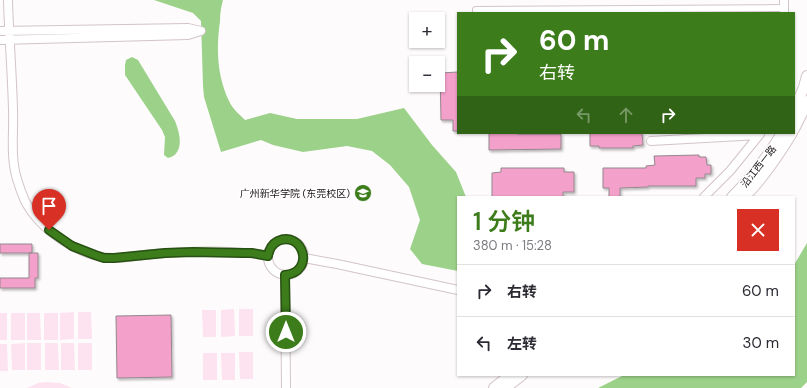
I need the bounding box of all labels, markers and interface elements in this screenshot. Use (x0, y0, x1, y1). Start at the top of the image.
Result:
map controls (409, 12, 445, 92)
button: + (409, 12, 445, 48)
text: 60 m (539, 22, 609, 59)
icon: right (473, 28, 525, 80)
button: − (409, 56, 445, 92)
text: 右转 (539, 61, 575, 85)
icon: left (573, 104, 595, 126)
icon: ahead (615, 104, 637, 126)
icon: right (657, 104, 679, 126)
street label: 沿江西一路 (738, 143, 779, 190)
school or university icon: 广州新华学院 (东莞校区) (353, 183, 373, 203)
place label: 广州新华学院 (东莞校区) (240, 187, 350, 200)
pin (32, 189, 66, 230)
icon: arrive (38, 195, 60, 217)
text: 1 分钟 (473, 206, 535, 237)
button: close (737, 209, 779, 251)
text: 380 m · 15:28 (473, 237, 552, 254)
icon: right (473, 280, 495, 302)
text: 60 m (742, 281, 779, 301)
text: 右转 (507, 282, 537, 302)
position arrow (265, 311, 307, 353)
icon: left (473, 332, 495, 354)
text: 30 m (743, 333, 779, 353)
text: 左转 (507, 334, 537, 354)

